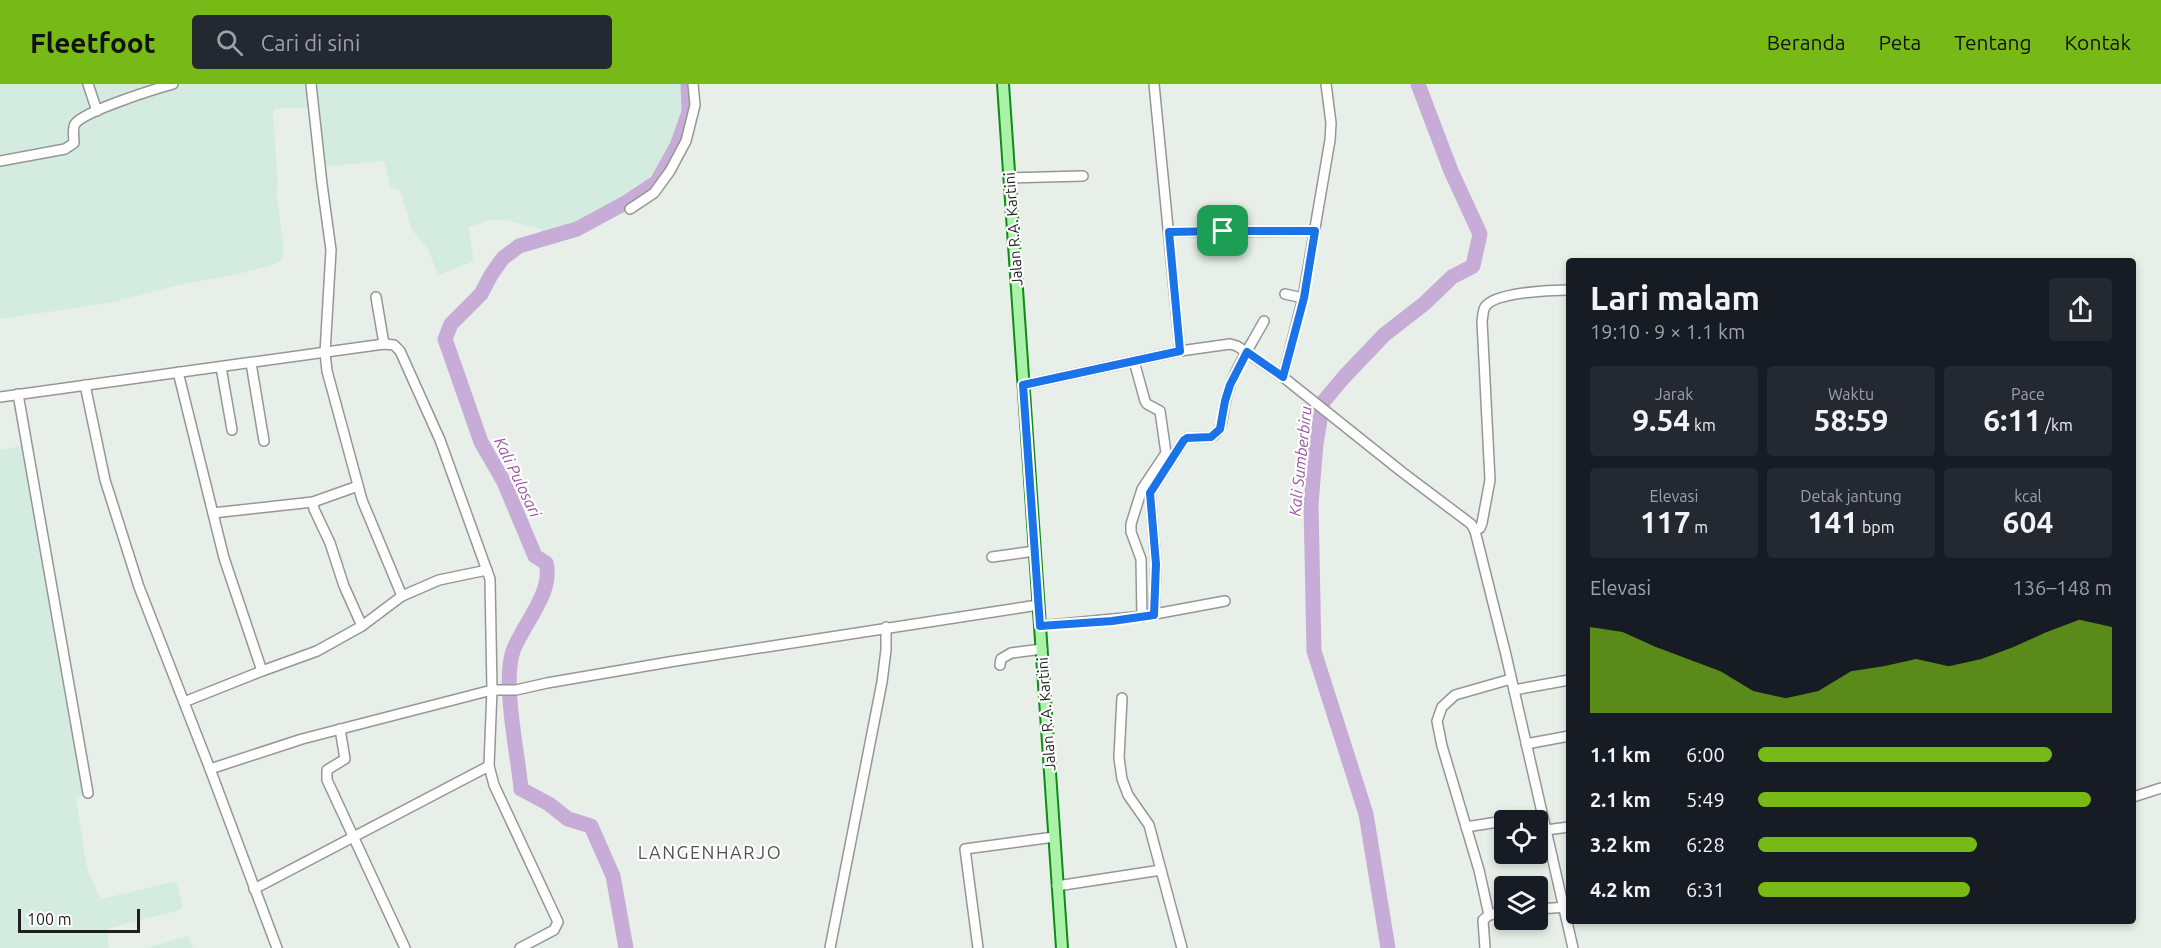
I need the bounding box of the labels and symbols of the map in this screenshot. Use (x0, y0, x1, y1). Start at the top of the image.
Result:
street label: Jalan R.A. Kartini (1001, 172, 1025, 286)
pin (1197, 205, 1248, 256)
water label: Kali Sumberbiru (1285, 405, 1315, 517)
water label: Kali Pulosari (491, 434, 546, 521)
street label: Jalan R.A. Kartini (1034, 657, 1058, 771)
district label: LANGENHARJO (638, 842, 782, 862)
scale bar (18, 906, 140, 934)

